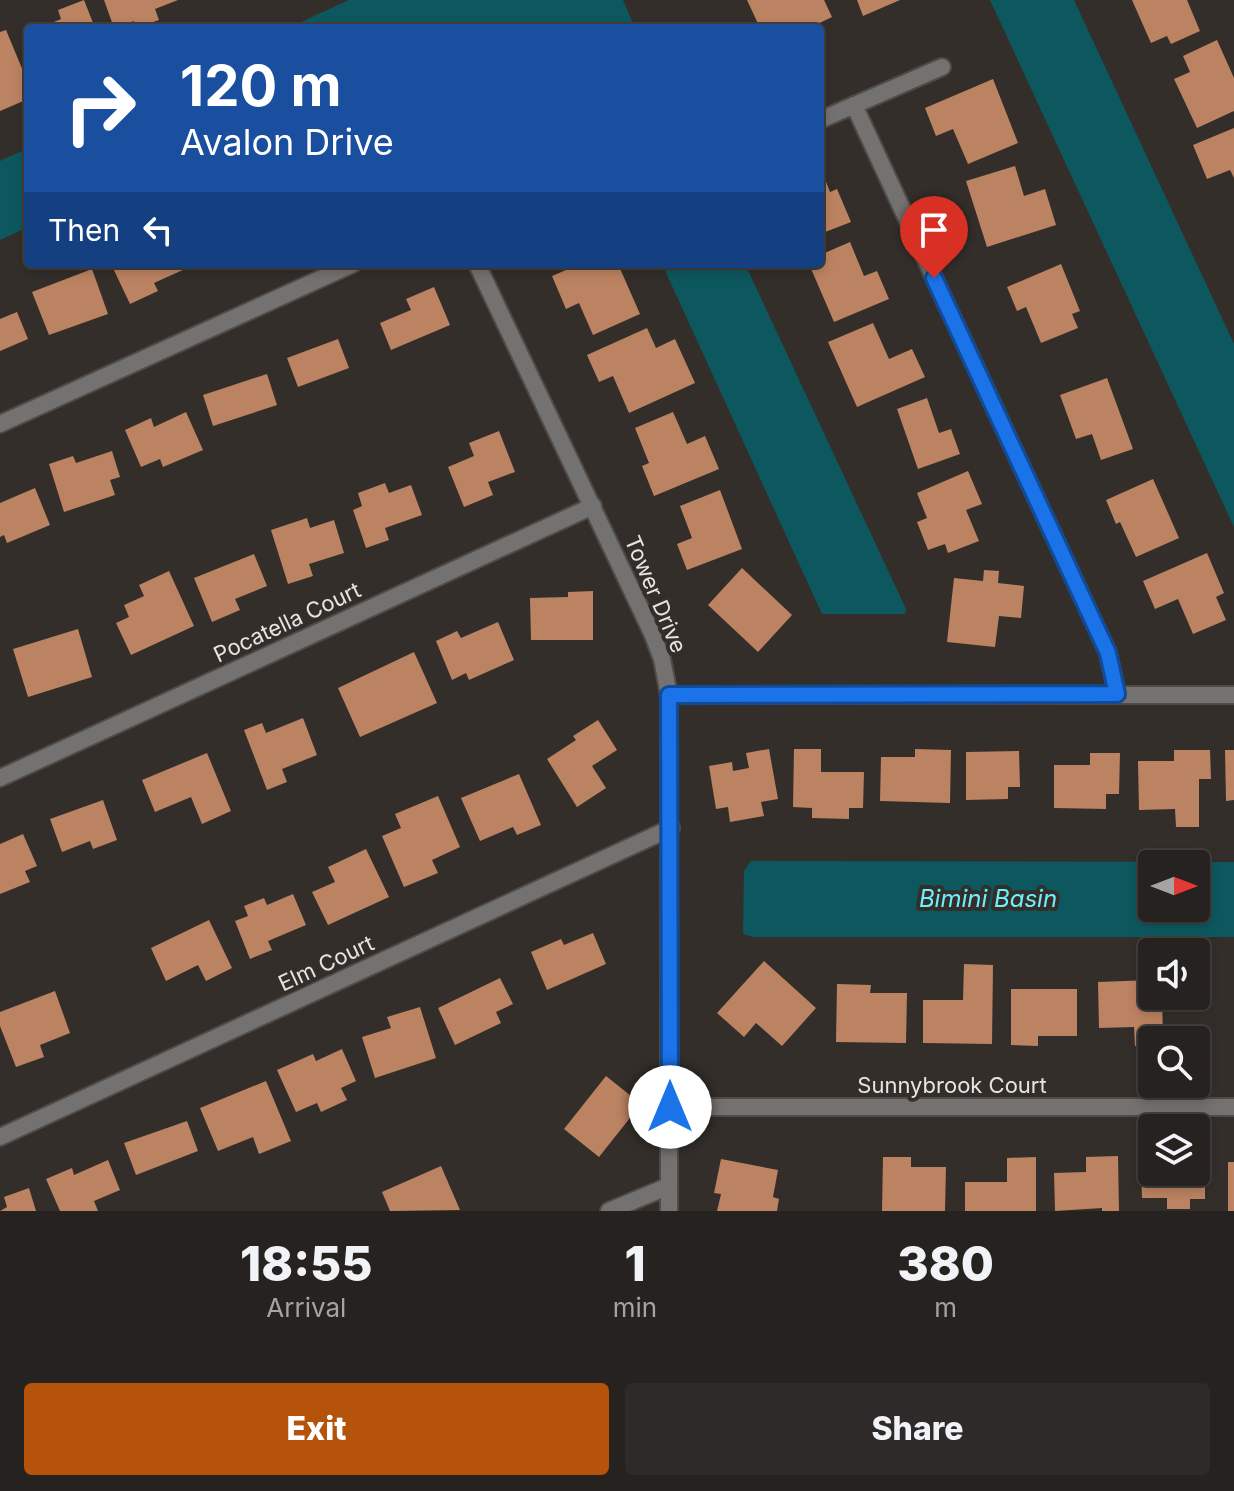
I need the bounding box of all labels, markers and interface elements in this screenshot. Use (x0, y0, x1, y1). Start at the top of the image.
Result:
text: 120 m (180, 52, 342, 120)
icon: right (48, 56, 152, 160)
text: Avalon Drive (180, 120, 394, 164)
pin (900, 196, 968, 278)
icon: left (136, 208, 180, 252)
icon: arrive (912, 208, 956, 252)
text: Then (48, 212, 120, 248)
street label: Tower Drive (620, 531, 692, 657)
street label: Pocatella Court (209, 577, 365, 667)
north arrow (1138, 850, 1210, 922)
map controls (1138, 850, 1210, 1186)
water label: Bimini Basin (919, 884, 1057, 913)
street label: Elm Court (274, 930, 378, 996)
button: sound (1138, 938, 1210, 1010)
button: search (1138, 1026, 1210, 1098)
position arrow (628, 1065, 712, 1149)
street label: Sunnybrook Court (857, 1072, 1047, 1098)
button: layers (1138, 1114, 1210, 1186)
text: 18:55 (240, 1234, 373, 1293)
text: 1 (624, 1234, 646, 1293)
text: 380 (897, 1234, 994, 1293)
text: Arrival (266, 1292, 346, 1323)
text: min (613, 1292, 657, 1323)
text: m (934, 1292, 957, 1323)
button: Exit (24, 1383, 609, 1475)
button: Share (625, 1383, 1210, 1475)

